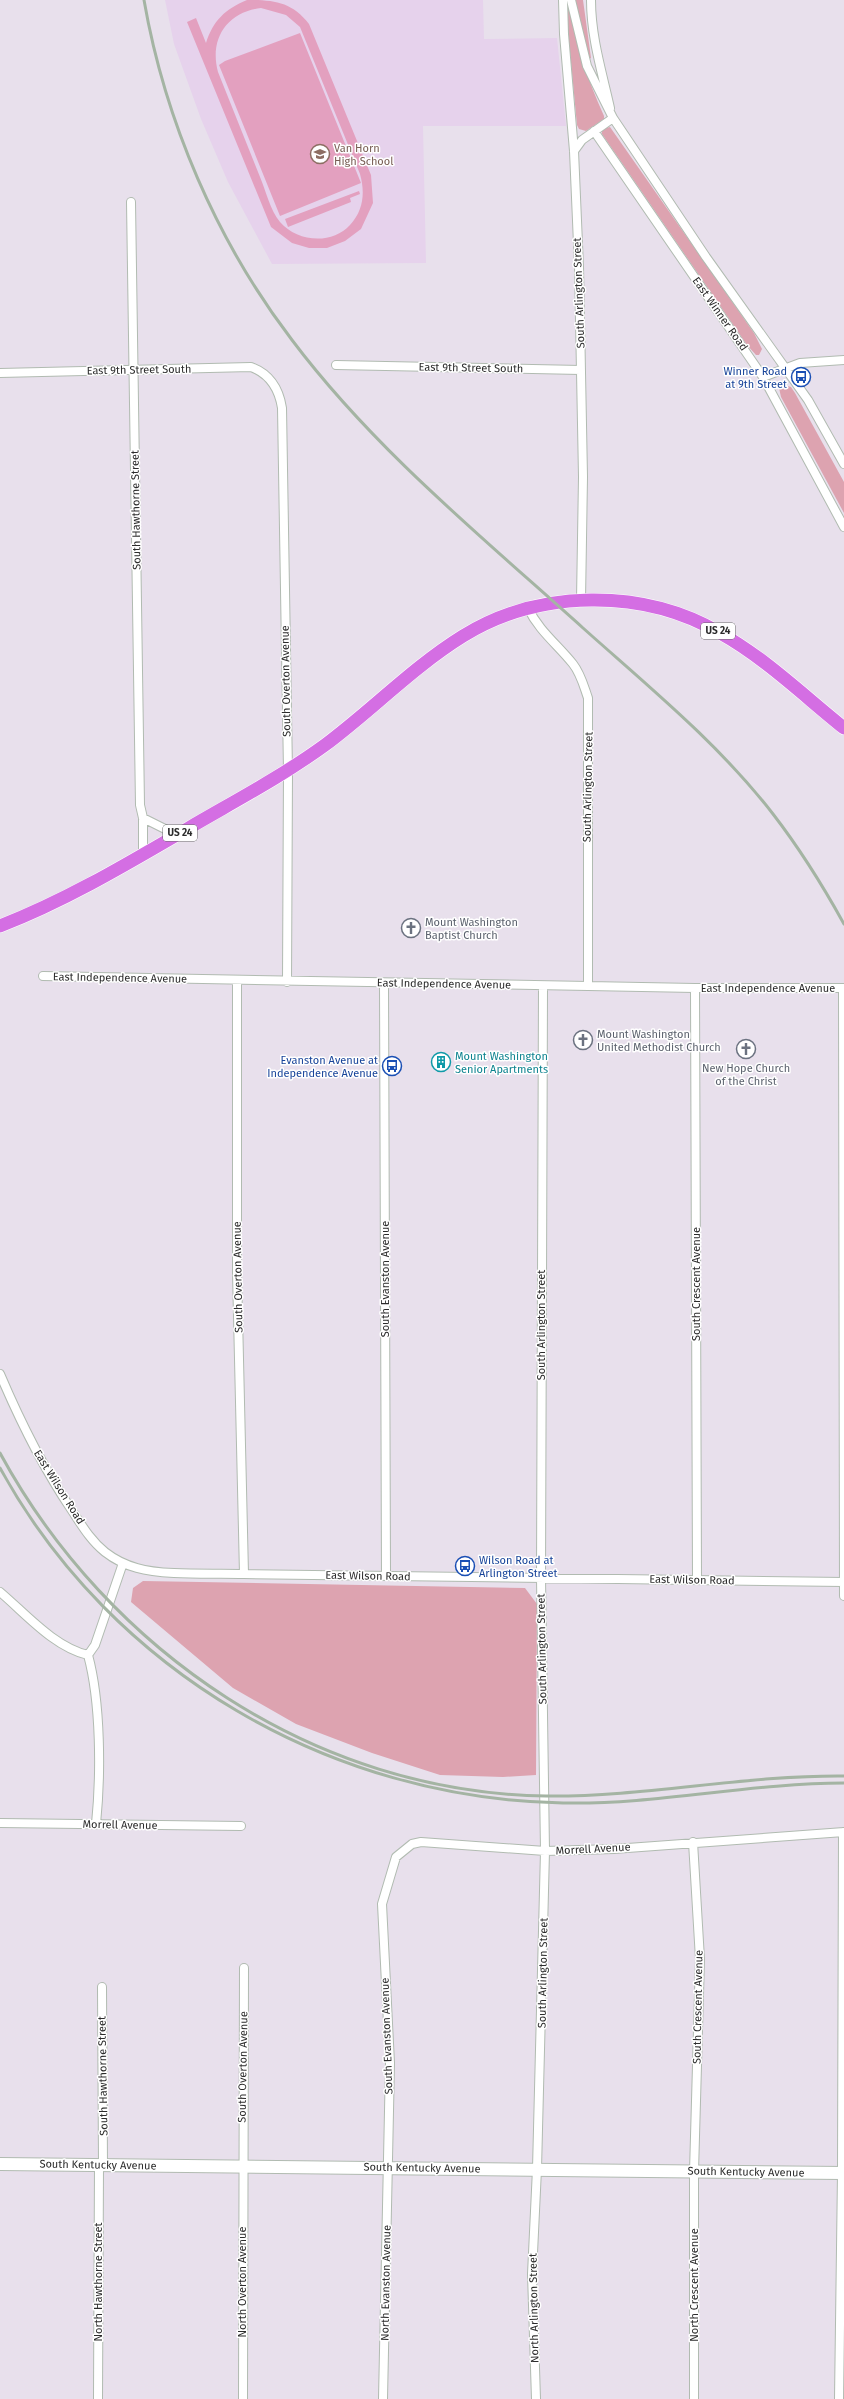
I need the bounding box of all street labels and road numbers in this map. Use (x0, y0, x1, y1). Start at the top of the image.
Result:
street label: South Arlington Street (571, 237, 587, 349)
street label: East Winner Road (690, 275, 750, 353)
street label: East 9th Street South (419, 361, 523, 375)
street label: East 9th Street South (87, 363, 191, 377)
street label: South Hawthorne Street (128, 450, 144, 570)
road number: US 24 (701, 623, 735, 639)
street label: South Overton Avenue (279, 625, 293, 737)
street label: South Arlington Street (581, 732, 595, 842)
road number: US 24 (163, 825, 197, 841)
street label: East Independence Avenue (53, 970, 187, 986)
street label: East Independence Avenue (377, 976, 511, 992)
street label: East Independence Avenue (701, 982, 835, 995)
street label: South Overton Avenue (231, 1221, 245, 1333)
street label: South Evanston Avenue (379, 1221, 392, 1337)
street label: South Crescent Avenue (690, 1227, 703, 1341)
street label: South Arlington Street (535, 1270, 548, 1380)
street label: East Wilson Road (31, 1447, 87, 1527)
street label: East Wilson Road (325, 1569, 411, 1583)
street label: East Wilson Road (649, 1573, 735, 1587)
street label: South Arlington Street (535, 1594, 549, 1704)
street label: Morrell Avenue (82, 1818, 158, 1832)
street label: Morrell Avenue (555, 1841, 631, 1857)
street label: South Arlington Street (536, 1918, 550, 2028)
street label: South Crescent Avenue (691, 1950, 705, 2064)
street label: South Evanston Avenue (378, 1977, 396, 2095)
street label: South Overton Avenue (236, 2011, 250, 2123)
street label: South Hawthorne Street (95, 2016, 111, 2136)
street label: South Kentucky Avenue (39, 2157, 157, 2173)
street label: South Kentucky Avenue (363, 2160, 481, 2176)
street label: South Kentucky Avenue (687, 2164, 805, 2180)
street label: North Hawthorne Street (92, 2222, 105, 2342)
street label: North Evanston Avenue (378, 2225, 394, 2341)
street label: North Overton Avenue (236, 2227, 249, 2337)
street label: North Crescent Avenue (688, 2228, 701, 2342)
street label: North Arlington Street (527, 2253, 541, 2363)

